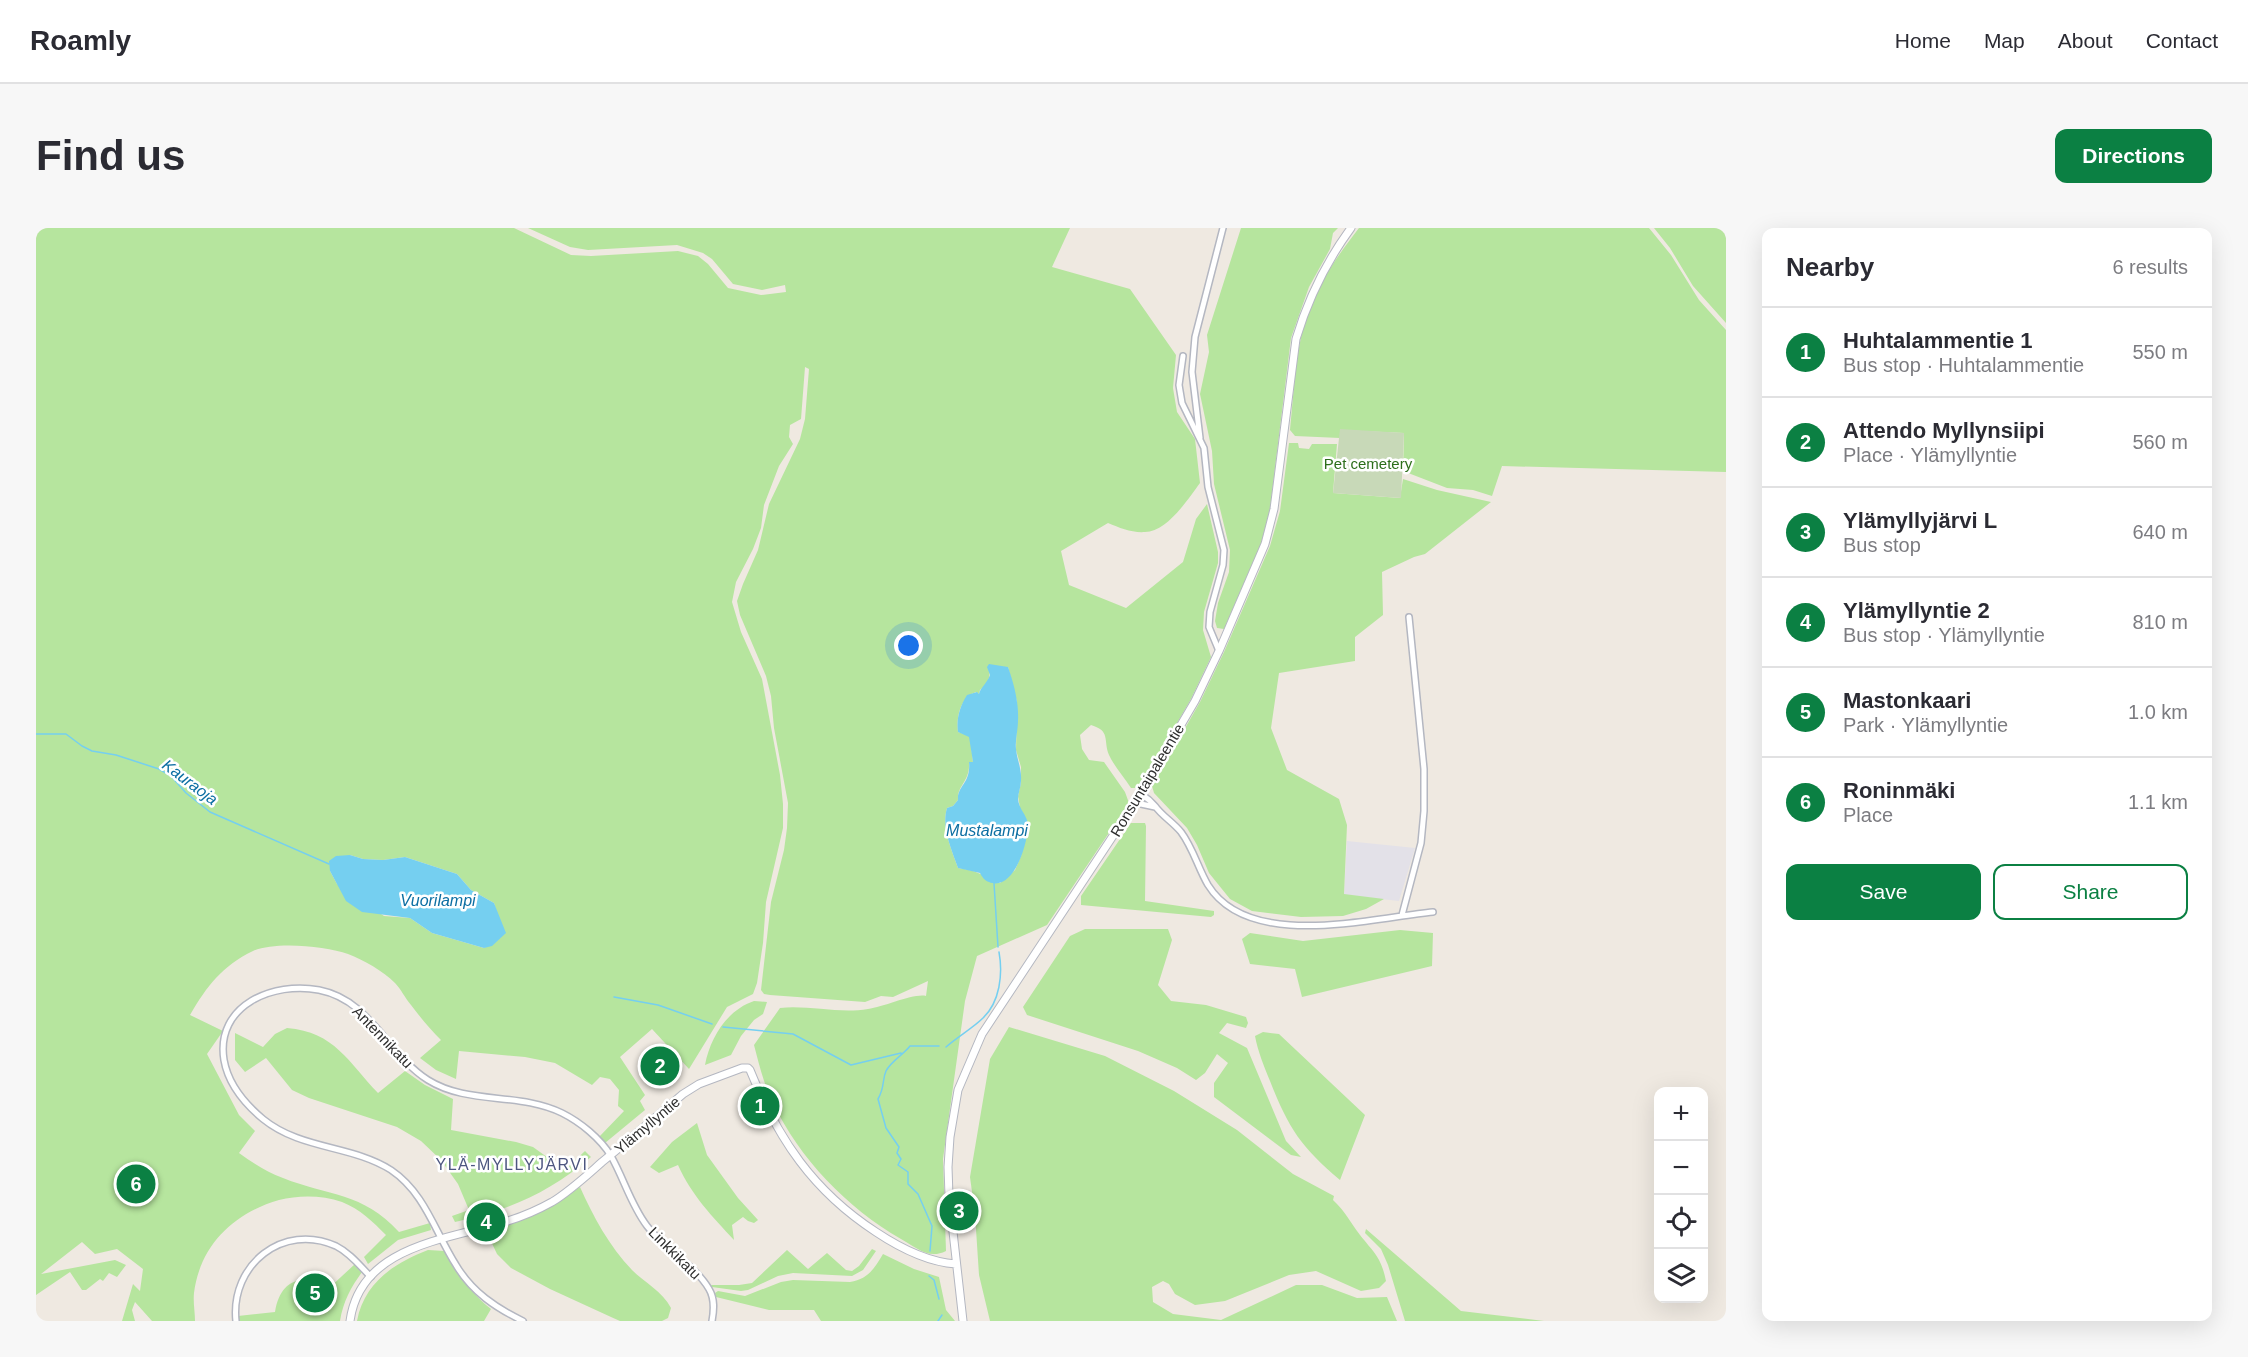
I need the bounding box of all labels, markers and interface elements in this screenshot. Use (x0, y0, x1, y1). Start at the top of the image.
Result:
text: Roamly (30, 25, 131, 56)
text: Home (1895, 29, 1951, 52)
text: Map (1984, 29, 2025, 52)
text: About (2058, 29, 2113, 52)
text: Contact (2146, 29, 2218, 52)
button: Directions (2055, 129, 2212, 183)
text: Find us (36, 132, 185, 179)
text: Nearby (1786, 252, 1874, 282)
text: 6 results (2112, 256, 2188, 278)
text: Huhtalammentie 1 (1843, 328, 2033, 353)
text: 1 (1800, 341, 1811, 363)
text: 550 m (2132, 341, 2188, 363)
text: Bus stop · Huhtalammentie (1843, 354, 2084, 376)
text: Attendo Myllynsiipi (1843, 418, 2045, 443)
text: 2 (1800, 431, 1811, 453)
text: 560 m (2132, 431, 2188, 453)
text: Place · Ylämyllyntie (1843, 444, 2017, 466)
park label: Pet cemetery (1324, 455, 1413, 472)
text: Ylämyllyjärvi L (1843, 508, 1997, 533)
text: 3 (1800, 521, 1811, 543)
text: 640 m (2132, 521, 2188, 543)
text: Bus stop (1843, 534, 1921, 556)
text: Ylämyllyntie 2 (1843, 598, 1990, 623)
text: 4 (1800, 611, 1811, 633)
text: 810 m (2132, 611, 2188, 633)
text: Bus stop · Ylämyllyntie (1843, 624, 2045, 646)
your location (894, 631, 923, 660)
text: Mastonkaari (1843, 688, 1971, 713)
text: 5 (1800, 701, 1811, 723)
text: 1.0 km (2128, 701, 2188, 723)
text: Park · Ylämyllyntie (1843, 714, 2008, 736)
street label: Ronsuntaipaleentie (1107, 721, 1187, 839)
water label: Kauraoja (159, 756, 221, 808)
text: Roninmäki (1843, 778, 1955, 803)
text: 6 (1800, 791, 1811, 813)
text: 1.1 km (2128, 791, 2188, 813)
text: Place (1843, 804, 1893, 826)
water label: Mustalampi (946, 822, 1028, 839)
button: Save (1786, 864, 1981, 920)
button: Share (1993, 864, 2188, 920)
water label: Vuorilampi (400, 892, 476, 909)
street label: Antennikatu (349, 1003, 417, 1071)
pin: 2 (640, 1044, 680, 1088)
pin: 1 (740, 1084, 780, 1128)
map controls (1654, 1087, 1708, 1303)
button: + (1654, 1087, 1708, 1141)
street label: Ylämyllyntie (611, 1093, 683, 1157)
button: − (1654, 1141, 1708, 1195)
district label: YLÄ-MYLLYJÄRVI (436, 1156, 588, 1173)
pin: 6 (116, 1162, 156, 1206)
pin: 3 (940, 1188, 978, 1234)
button: locate (1654, 1195, 1708, 1249)
pin: 4 (466, 1200, 506, 1244)
street label: Linkkikatu (645, 1223, 705, 1283)
button: layers (1654, 1249, 1708, 1303)
pin: 5 (296, 1270, 334, 1316)

